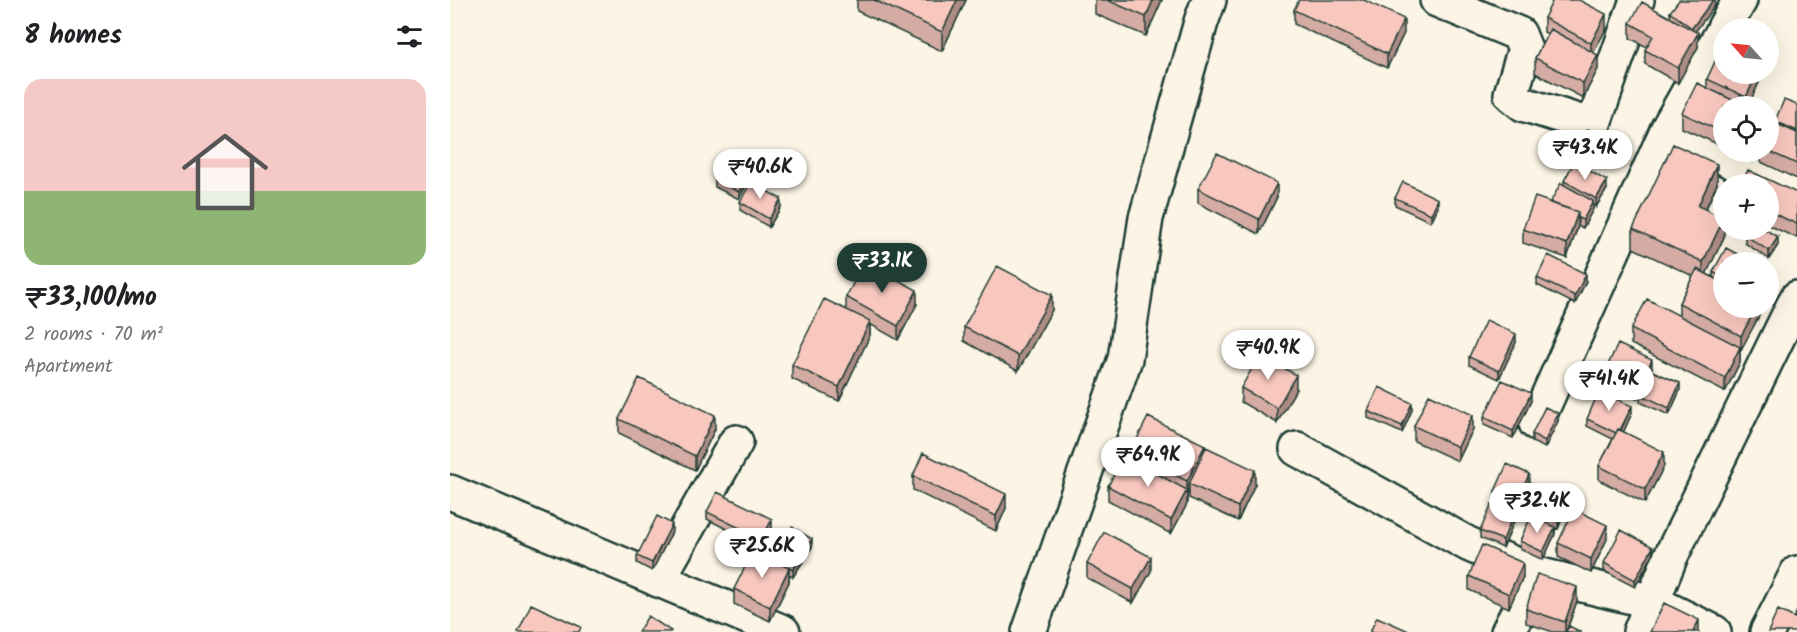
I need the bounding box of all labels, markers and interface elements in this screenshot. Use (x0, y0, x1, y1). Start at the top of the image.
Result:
text: 8 homes (24, 15, 122, 57)
north arrow (1713, 18, 1779, 84)
map controls (1713, 18, 1779, 318)
icon: filters (393, 20, 426, 53)
button: locate (1713, 96, 1779, 162)
icon: home (171, 118, 279, 226)
pin: ₹43.4K (1536, 130, 1634, 181)
text: ₹43.4K (1552, 133, 1618, 165)
pin: ₹40.6K (711, 149, 809, 200)
text: ₹40.6K (727, 152, 793, 184)
button: + (1713, 174, 1779, 240)
pin: ₹33.1K (833, 243, 931, 294)
text: ₹33.1K (851, 246, 913, 278)
button: − (1713, 252, 1779, 318)
text: ₹33,100/mo (24, 277, 157, 319)
text: 2 rooms · 70 m² (24, 319, 163, 351)
pin: ₹40.9K (1219, 330, 1317, 381)
text: ₹40.9K (1235, 333, 1301, 365)
text: Apartment (24, 351, 113, 383)
pin: ₹41.4K (1560, 361, 1658, 412)
text: ₹41.4K (1578, 364, 1640, 396)
pin: ₹64.9K (1099, 437, 1197, 488)
text: ₹64.9K (1115, 440, 1181, 472)
pin: ₹32.4K (1488, 483, 1586, 534)
text: ₹32.4K (1503, 486, 1571, 518)
pin: ₹25.6K (713, 528, 811, 579)
text: ₹25.6K (729, 531, 795, 563)

